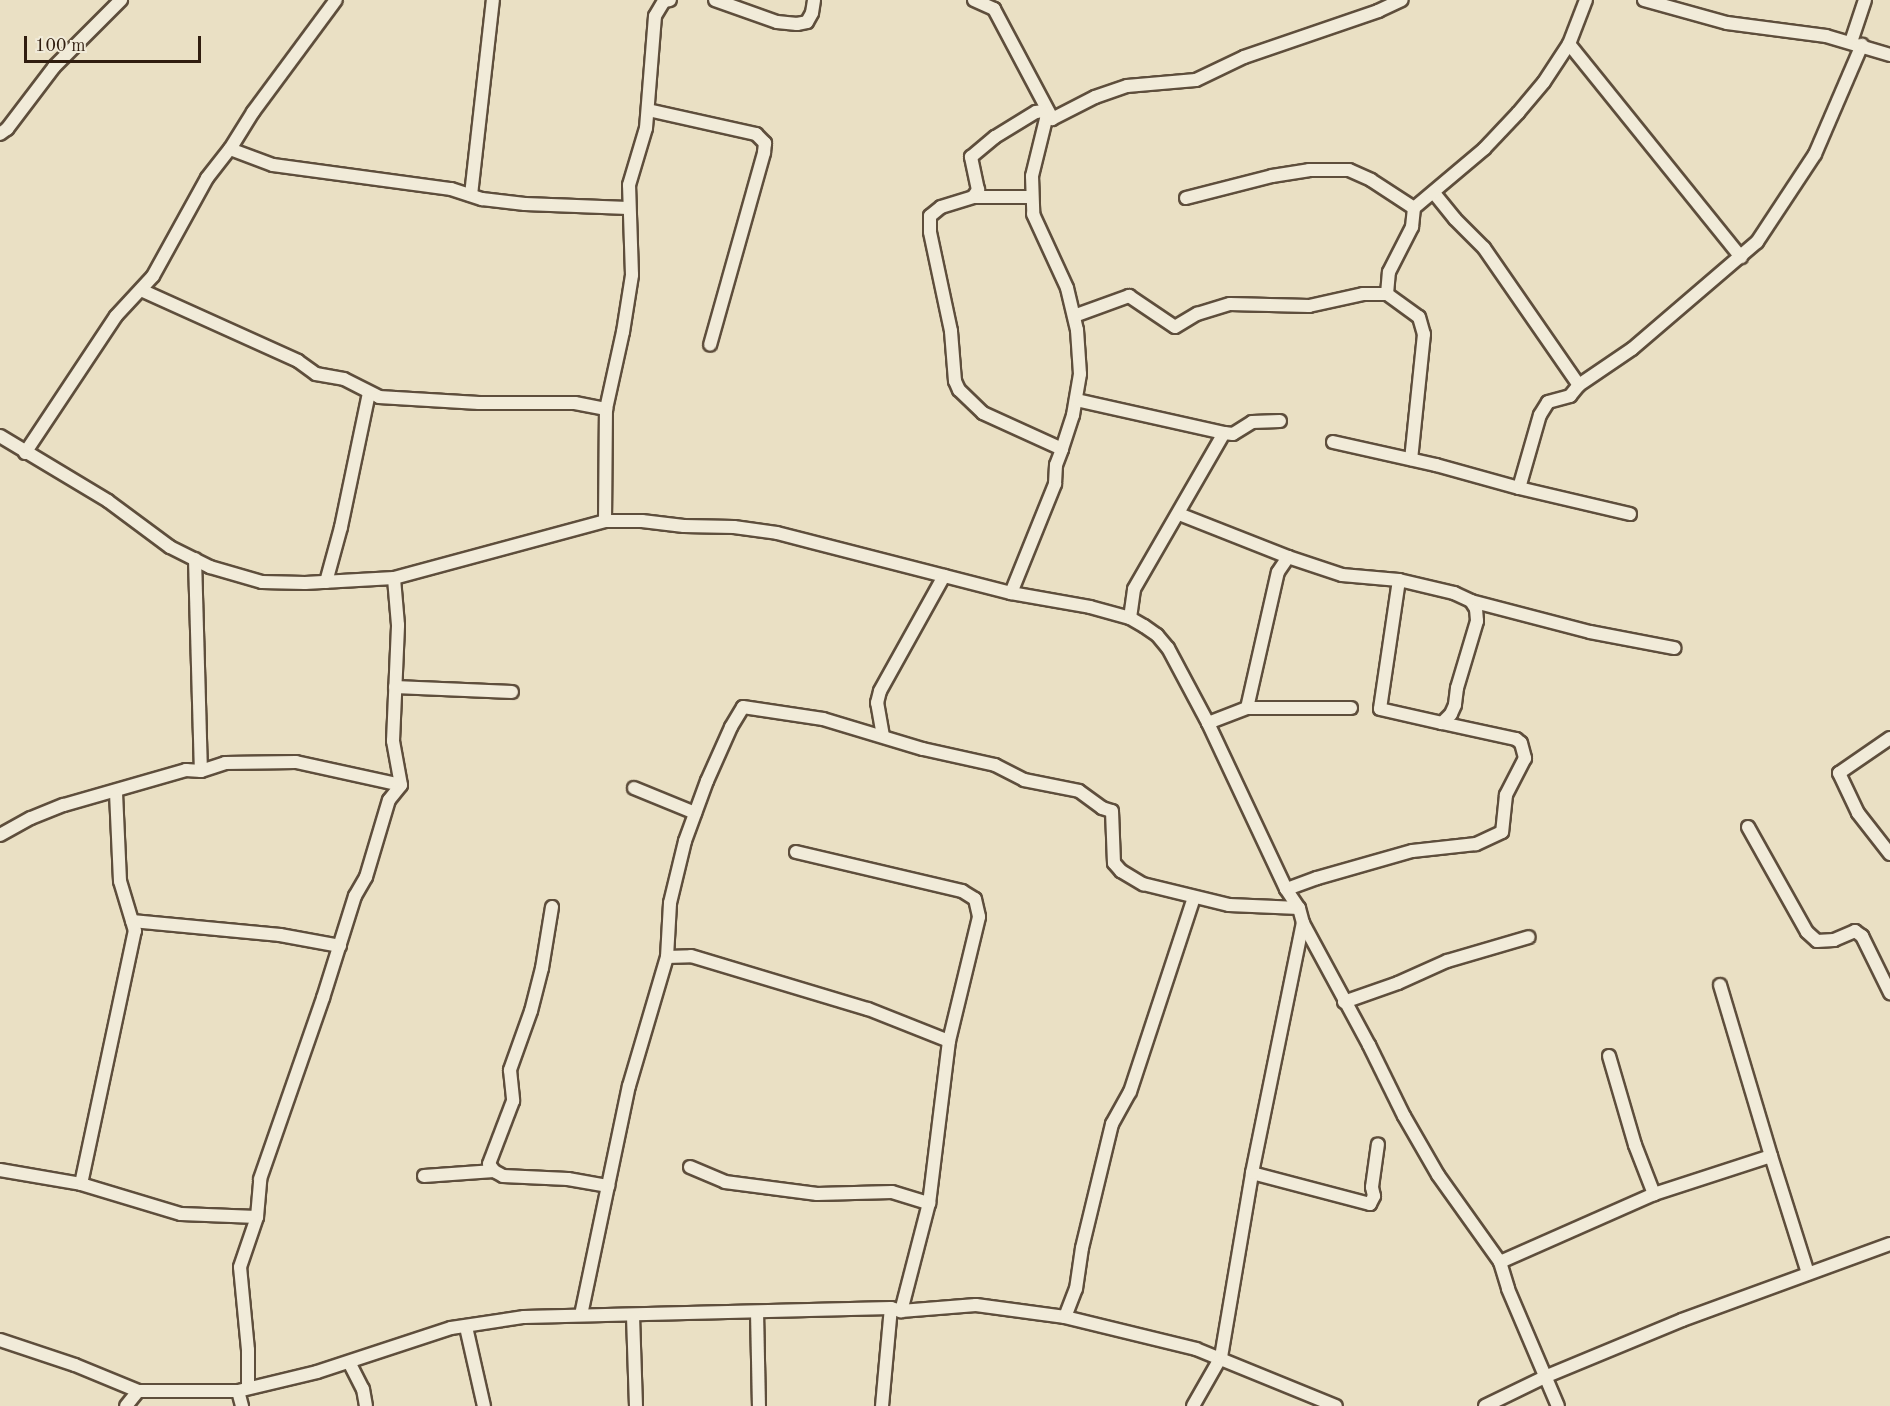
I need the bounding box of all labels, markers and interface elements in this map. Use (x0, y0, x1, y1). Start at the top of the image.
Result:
scale bar (27, 24, 204, 62)
text: 100 m (35, 37, 86, 55)

